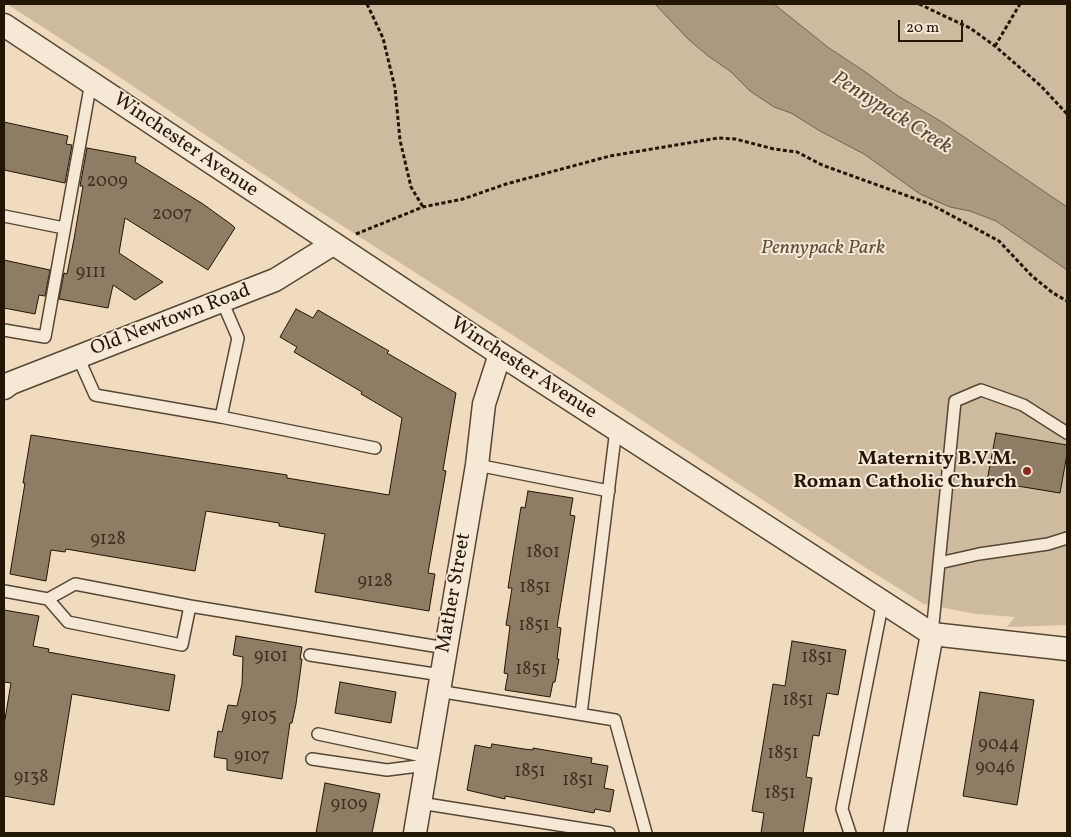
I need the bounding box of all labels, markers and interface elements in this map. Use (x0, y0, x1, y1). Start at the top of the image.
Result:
scale bar (901, 10, 966, 42)
text: 20 m (906, 18, 939, 39)
water label: Pennypack Creek (826, 67, 956, 161)
street label: Winchester Avenue (108, 89, 262, 203)
house number: 2009 (86, 172, 128, 194)
house number: 2007 (152, 205, 192, 227)
park label: Pennypack Park (761, 237, 885, 261)
house number: 9111 (76, 263, 106, 285)
street label: Old Newtown Road (88, 279, 254, 363)
street label: Winchester Avenue (445, 313, 601, 425)
place label: Maternity B.V.M. Roman Catholic Church (793, 448, 1017, 495)
marker: Maternity B.V.M. Roman Catholic Church (1021, 465, 1033, 477)
house number: 9128 (90, 530, 126, 552)
street label: Mather Street (433, 531, 477, 655)
house number: 1801 (526, 543, 560, 565)
house number: 9128 (357, 572, 393, 594)
house number: 1851 (519, 578, 551, 600)
house number: 1851 (518, 616, 550, 638)
house number: 9101 (254, 647, 288, 669)
house number: 1851 (801, 648, 833, 670)
house number: 1851 (515, 660, 547, 682)
house number: 1851 (782, 691, 814, 713)
house number: 9105 (241, 707, 277, 729)
house number: 9044 (978, 735, 1020, 757)
house number: 1851 (767, 744, 799, 766)
house number: 9107 (234, 747, 270, 769)
house number: 9046 (975, 758, 1015, 780)
house number: 1851 (514, 762, 546, 784)
house number: 9138 (14, 768, 48, 790)
house number: 1851 (562, 771, 594, 793)
house number: 1851 (764, 784, 796, 806)
house number: 9109 (331, 795, 367, 817)

